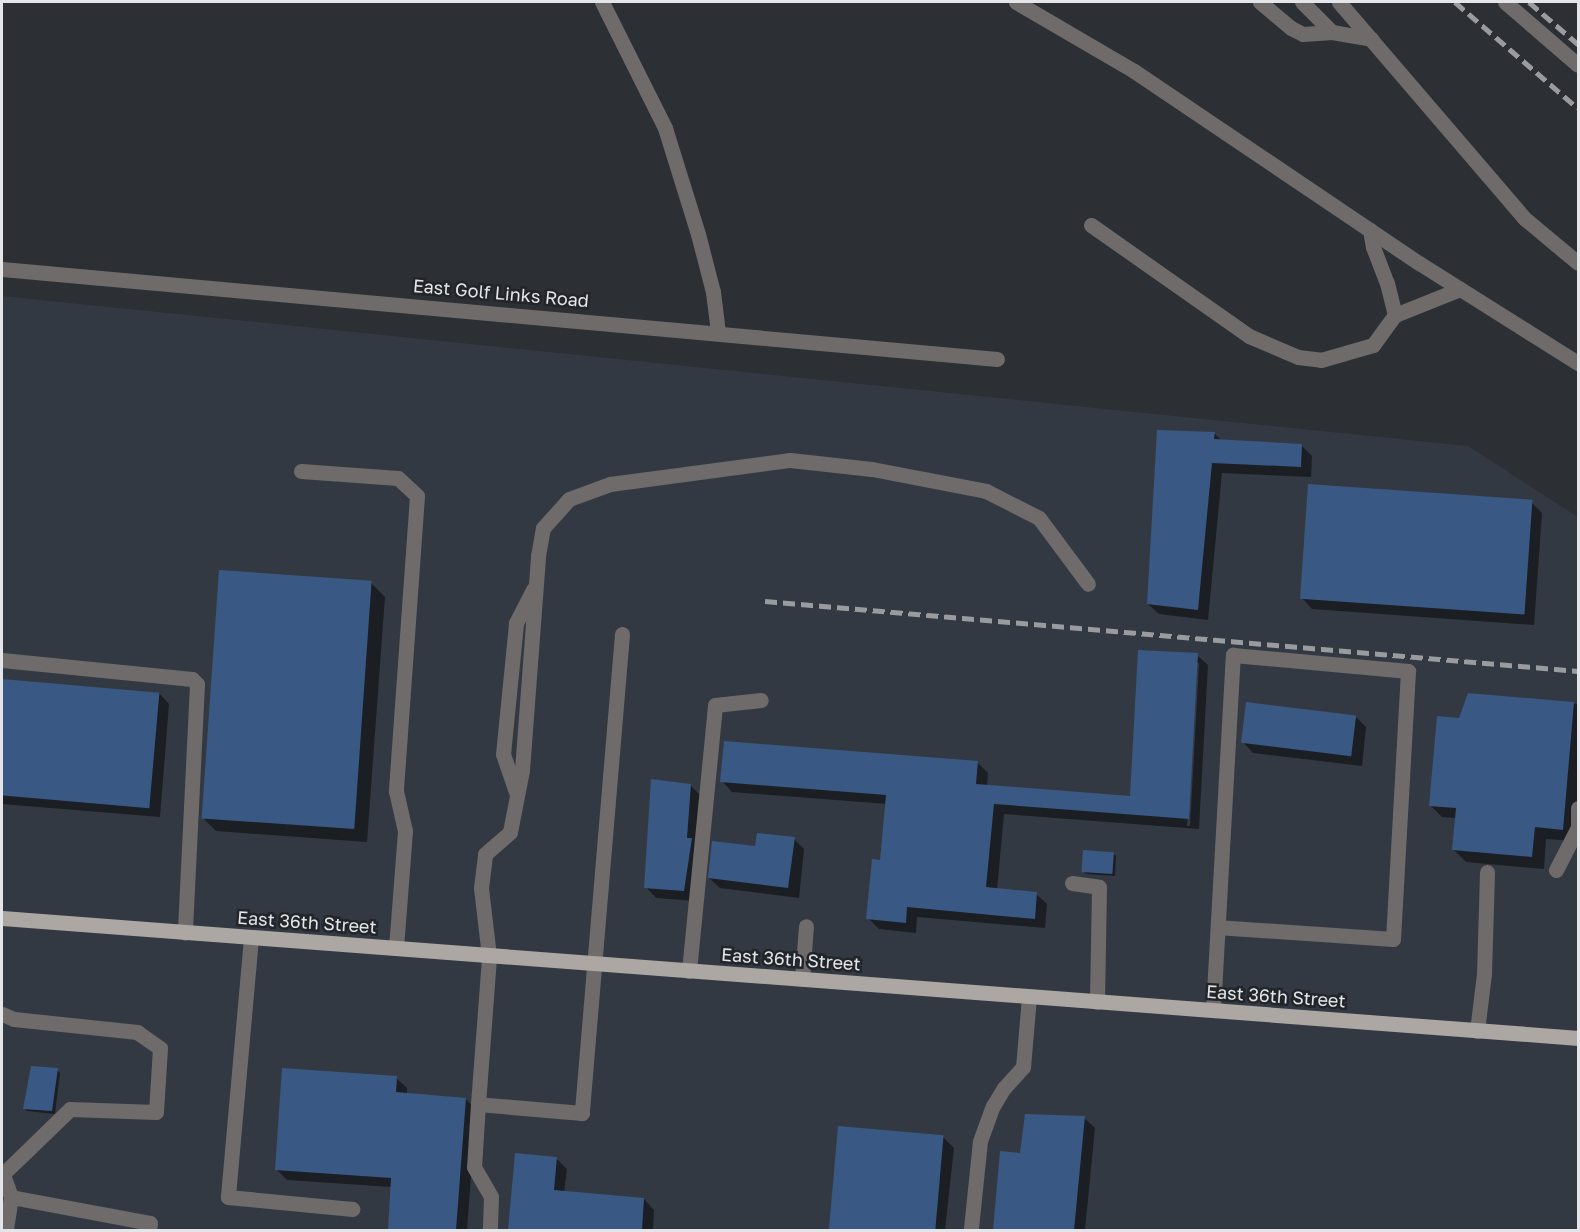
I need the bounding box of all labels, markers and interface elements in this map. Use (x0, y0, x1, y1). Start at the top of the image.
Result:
street label: East Golf Links Road (412, 275, 590, 311)
street label: East 36th Street (237, 906, 377, 938)
street label: East 36th Street (721, 943, 861, 975)
street label: East 36th Street (1206, 980, 1346, 1012)

